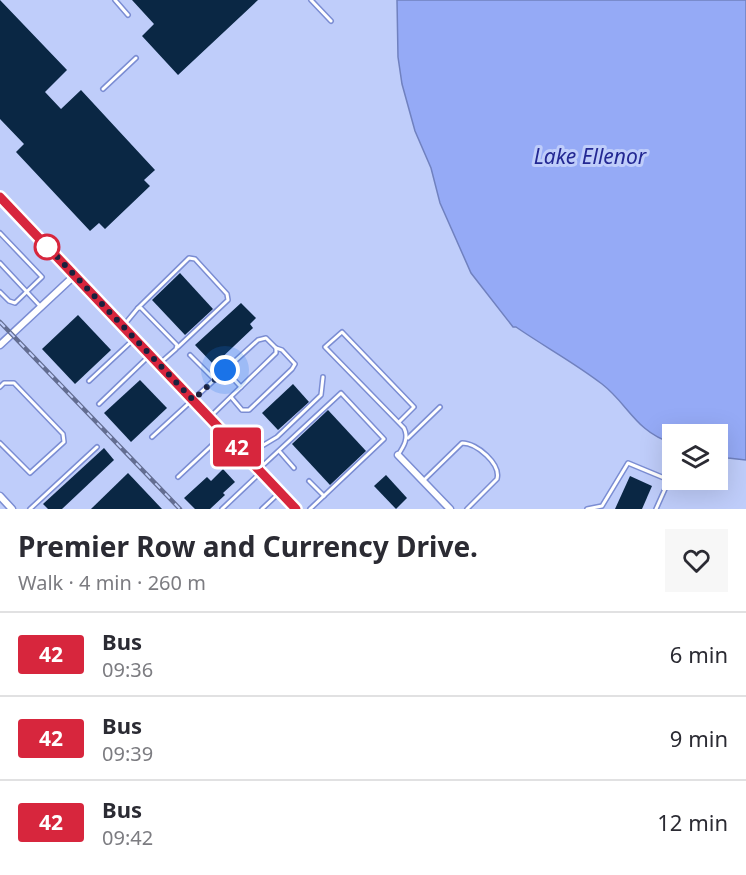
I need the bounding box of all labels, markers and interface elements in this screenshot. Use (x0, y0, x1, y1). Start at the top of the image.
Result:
water label: Lake Ellenor (534, 142, 648, 170)
unlabelled marker (34, 234, 60, 260)
your location (210, 355, 240, 385)
map controls (662, 424, 728, 490)
button: layers (662, 424, 728, 490)
line badge: 42 (210, 428, 264, 466)
text: 42 (225, 433, 249, 461)
text: Premier Row and Currency Drive. (18, 527, 478, 565)
button: heart (665, 529, 728, 592)
text: Walk · 4 min · 260 m (18, 569, 206, 596)
text: Bus (102, 626, 142, 656)
text: 6 min (670, 639, 728, 669)
text: 42 (39, 640, 63, 668)
text: 09:36 (102, 656, 153, 683)
text: Bus (102, 710, 142, 740)
text: 9 min (670, 723, 728, 753)
text: 42 (39, 724, 63, 752)
text: 09:39 (102, 740, 153, 767)
text: Bus (102, 794, 142, 824)
text: 12 min (657, 807, 728, 837)
text: 42 (39, 808, 63, 836)
text: 09:42 (102, 824, 153, 851)

